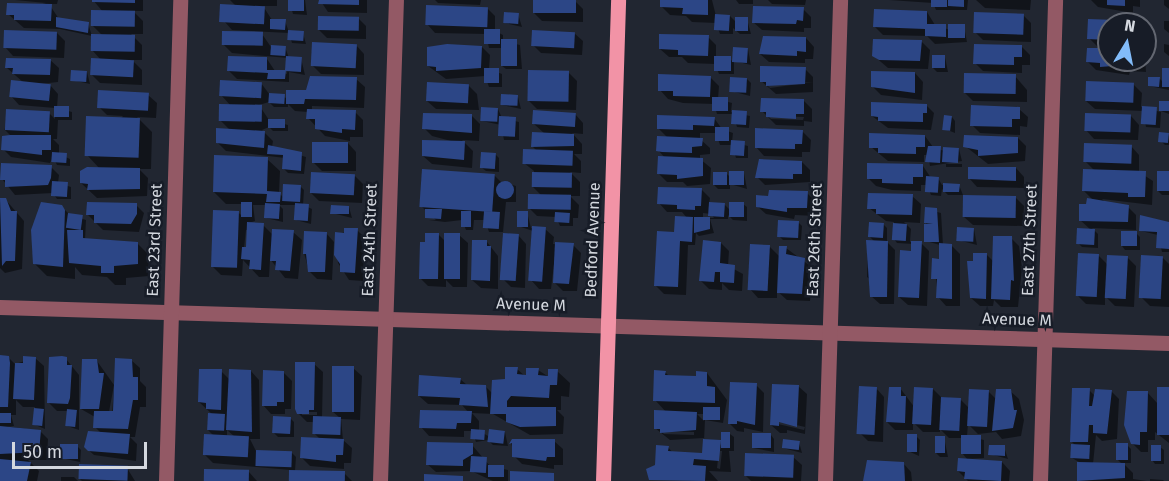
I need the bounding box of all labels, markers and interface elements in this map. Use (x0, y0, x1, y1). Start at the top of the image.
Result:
north arrow (1097, 12, 1157, 72)
text: N (1123, 15, 1137, 36)
street label: Bedford Avenue (581, 182, 605, 298)
street label: East 23rd Street (143, 183, 167, 297)
street label: East 24th Street (358, 183, 382, 297)
street label: East 26th Street (803, 183, 827, 297)
street label: East 27th Street (1018, 184, 1042, 296)
street label: Avenue M (496, 294, 566, 316)
street label: Avenue M (982, 309, 1052, 331)
scale bar (15, 430, 150, 468)
text: 50 m (23, 441, 62, 463)

